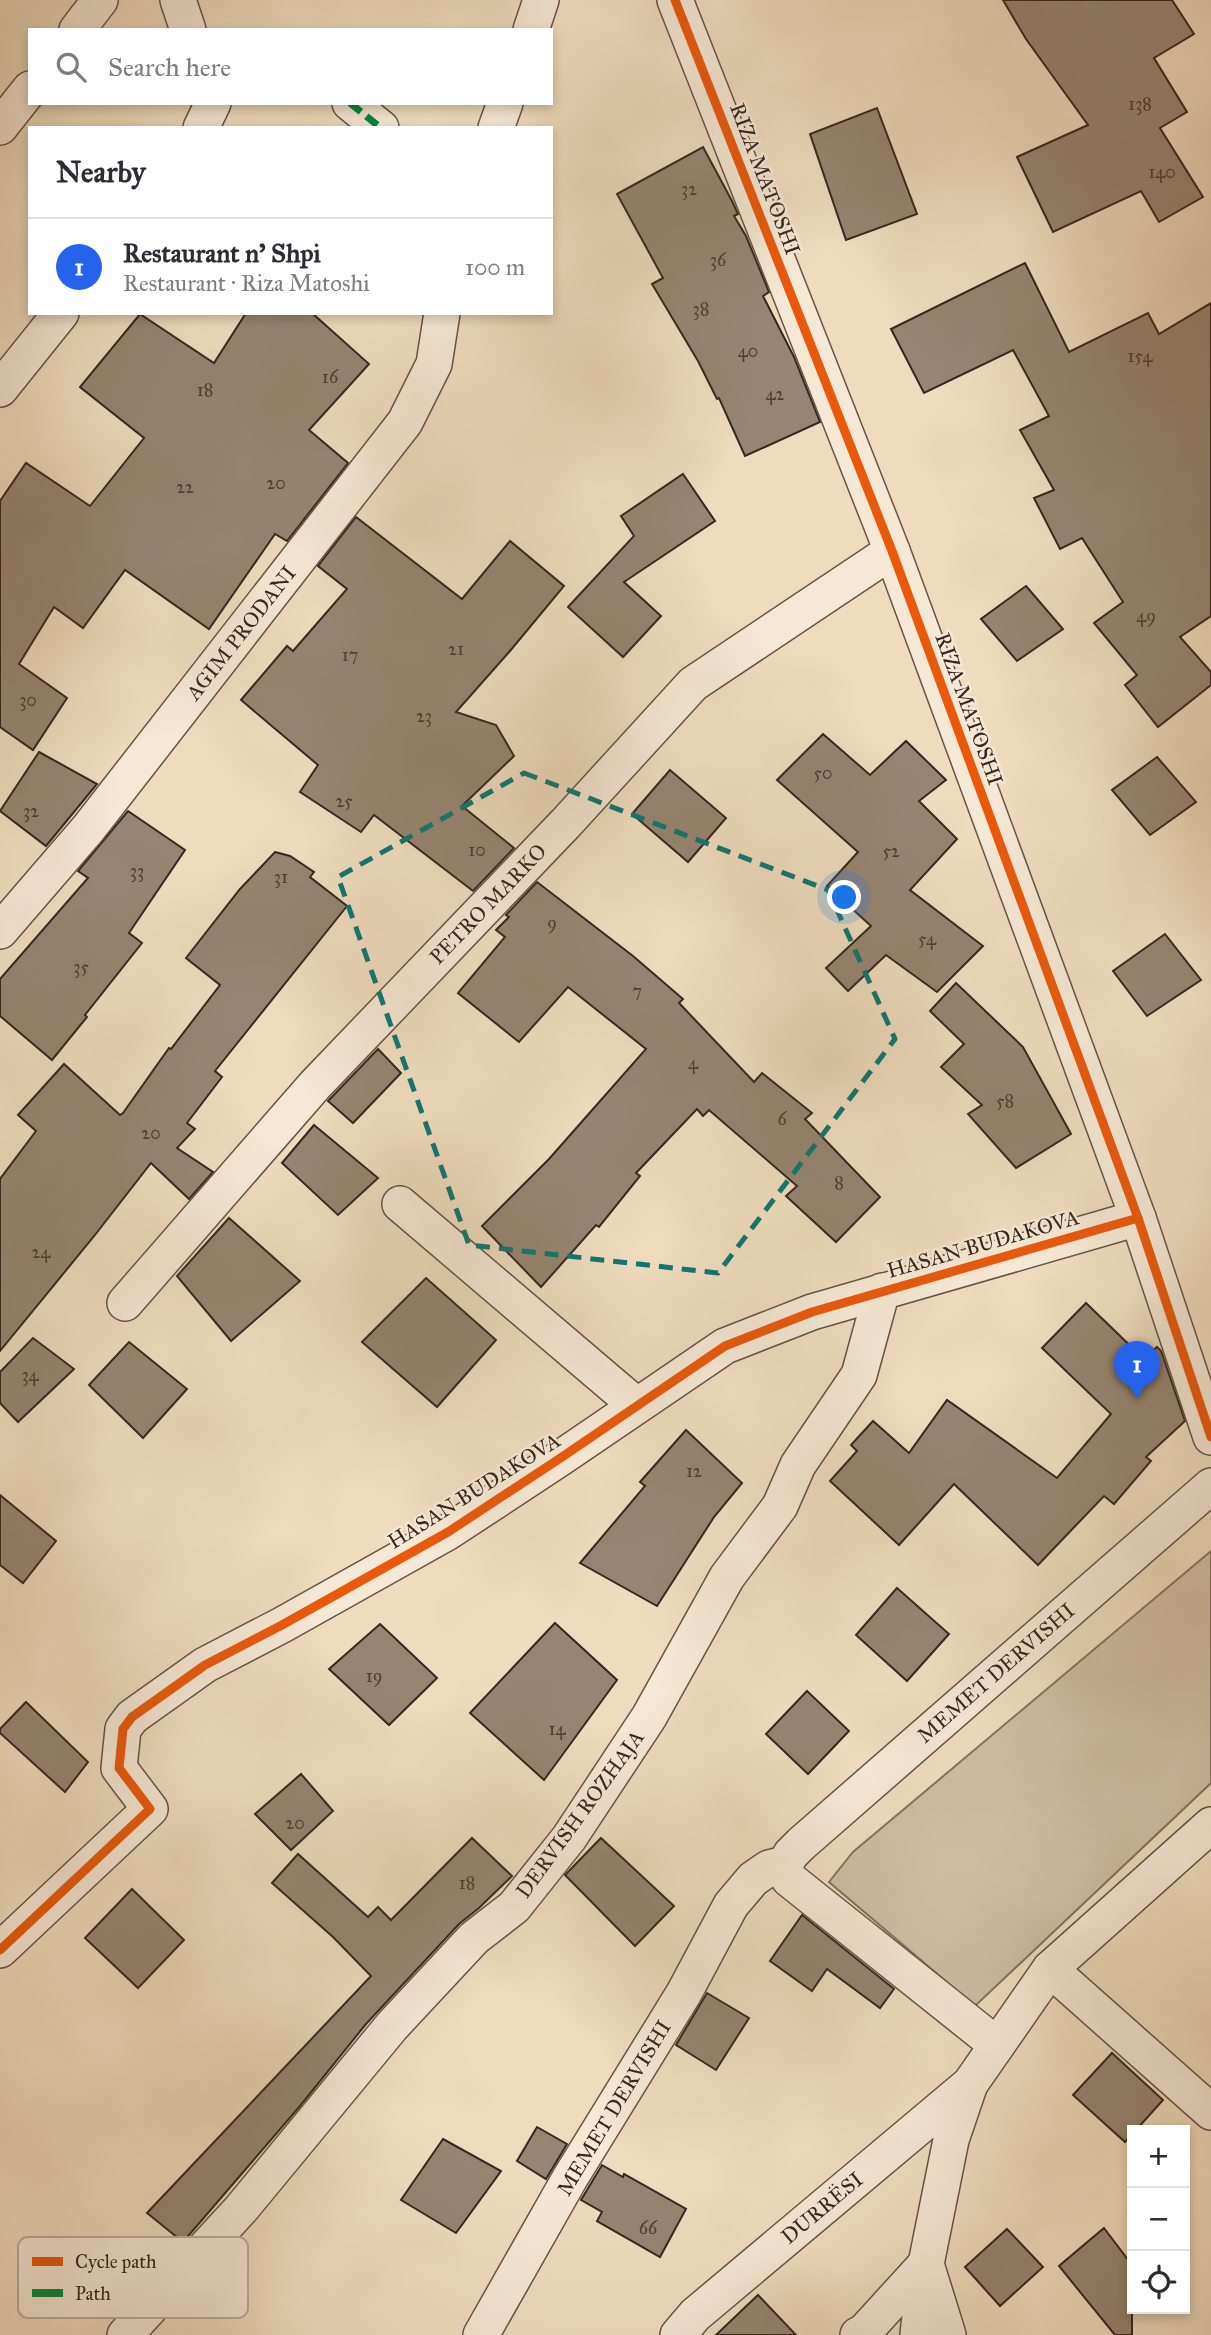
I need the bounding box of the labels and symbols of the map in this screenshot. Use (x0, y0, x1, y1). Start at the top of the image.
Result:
house number: 138 (1128, 93, 1152, 115)
street label: RIZA MATOSHI (724, 99, 806, 259)
house number: 140 (1148, 161, 1176, 183)
house number: 32 (681, 178, 697, 200)
house number: 36 (710, 249, 727, 271)
house number: 38 (693, 298, 709, 320)
house number: 40 (738, 340, 758, 362)
house number: 154 (1128, 345, 1153, 367)
house number: 16 (322, 366, 339, 388)
house number: 18 (197, 379, 213, 401)
house number: 42 (766, 383, 785, 405)
house number: 20 (266, 472, 286, 494)
house number: 22 (176, 476, 194, 498)
street label: AGIM PRODANI (180, 561, 302, 706)
house number: 49 (1136, 605, 1156, 627)
street label: RIZA MATOSHI (929, 629, 1009, 789)
house number: 21 (448, 638, 464, 660)
house number: 17 (342, 644, 358, 666)
house number: 30 (19, 689, 37, 711)
house number: 23 (416, 705, 432, 727)
house number: 50 (814, 762, 832, 784)
house number: 25 (335, 790, 353, 812)
house number: 32 (23, 800, 39, 822)
street label: PETRO MARKO (424, 838, 552, 970)
house number: 10 (468, 839, 486, 861)
house number: 52 (882, 840, 900, 862)
house number: 33 (130, 860, 144, 882)
house number: 31 (274, 866, 288, 888)
your location (827, 880, 861, 914)
house number: 9 (547, 912, 557, 934)
house number: 54 (918, 928, 937, 950)
house number: 35 (73, 956, 89, 978)
house number: 7 (632, 980, 642, 1002)
house number: 4 (688, 1052, 699, 1074)
house number: 58 (996, 1090, 1014, 1112)
house number: 6 (777, 1108, 787, 1130)
house number: 20 (141, 1122, 161, 1144)
house number: 8 (834, 1172, 844, 1194)
street label: HASAN BUDAKOVA (884, 1204, 1082, 1284)
house number: 24 (32, 1241, 51, 1263)
pin: 1 (1114, 1341, 1160, 1399)
house number: 34 (21, 1364, 40, 1386)
street label: HASAN BUDAKOVA (383, 1427, 565, 1555)
house number: 12 (686, 1460, 702, 1482)
street label: MEMET DERVISHI (912, 1598, 1080, 1748)
house number: 19 (366, 1665, 382, 1687)
house number: 14 (548, 1718, 567, 1740)
street label: DERVISH ROZHAJA (510, 1725, 650, 1903)
house number: 20 (285, 1812, 305, 1834)
house number: 18 (459, 1872, 475, 1894)
street label: MEMET DERVISHI (551, 2016, 677, 2200)
street label: DURRËSI (776, 2166, 868, 2250)
house number: 66 (639, 2217, 658, 2239)
legend (18, 2237, 248, 2318)
text: Cycle path (75, 2250, 157, 2273)
text: Path (75, 2282, 111, 2305)

